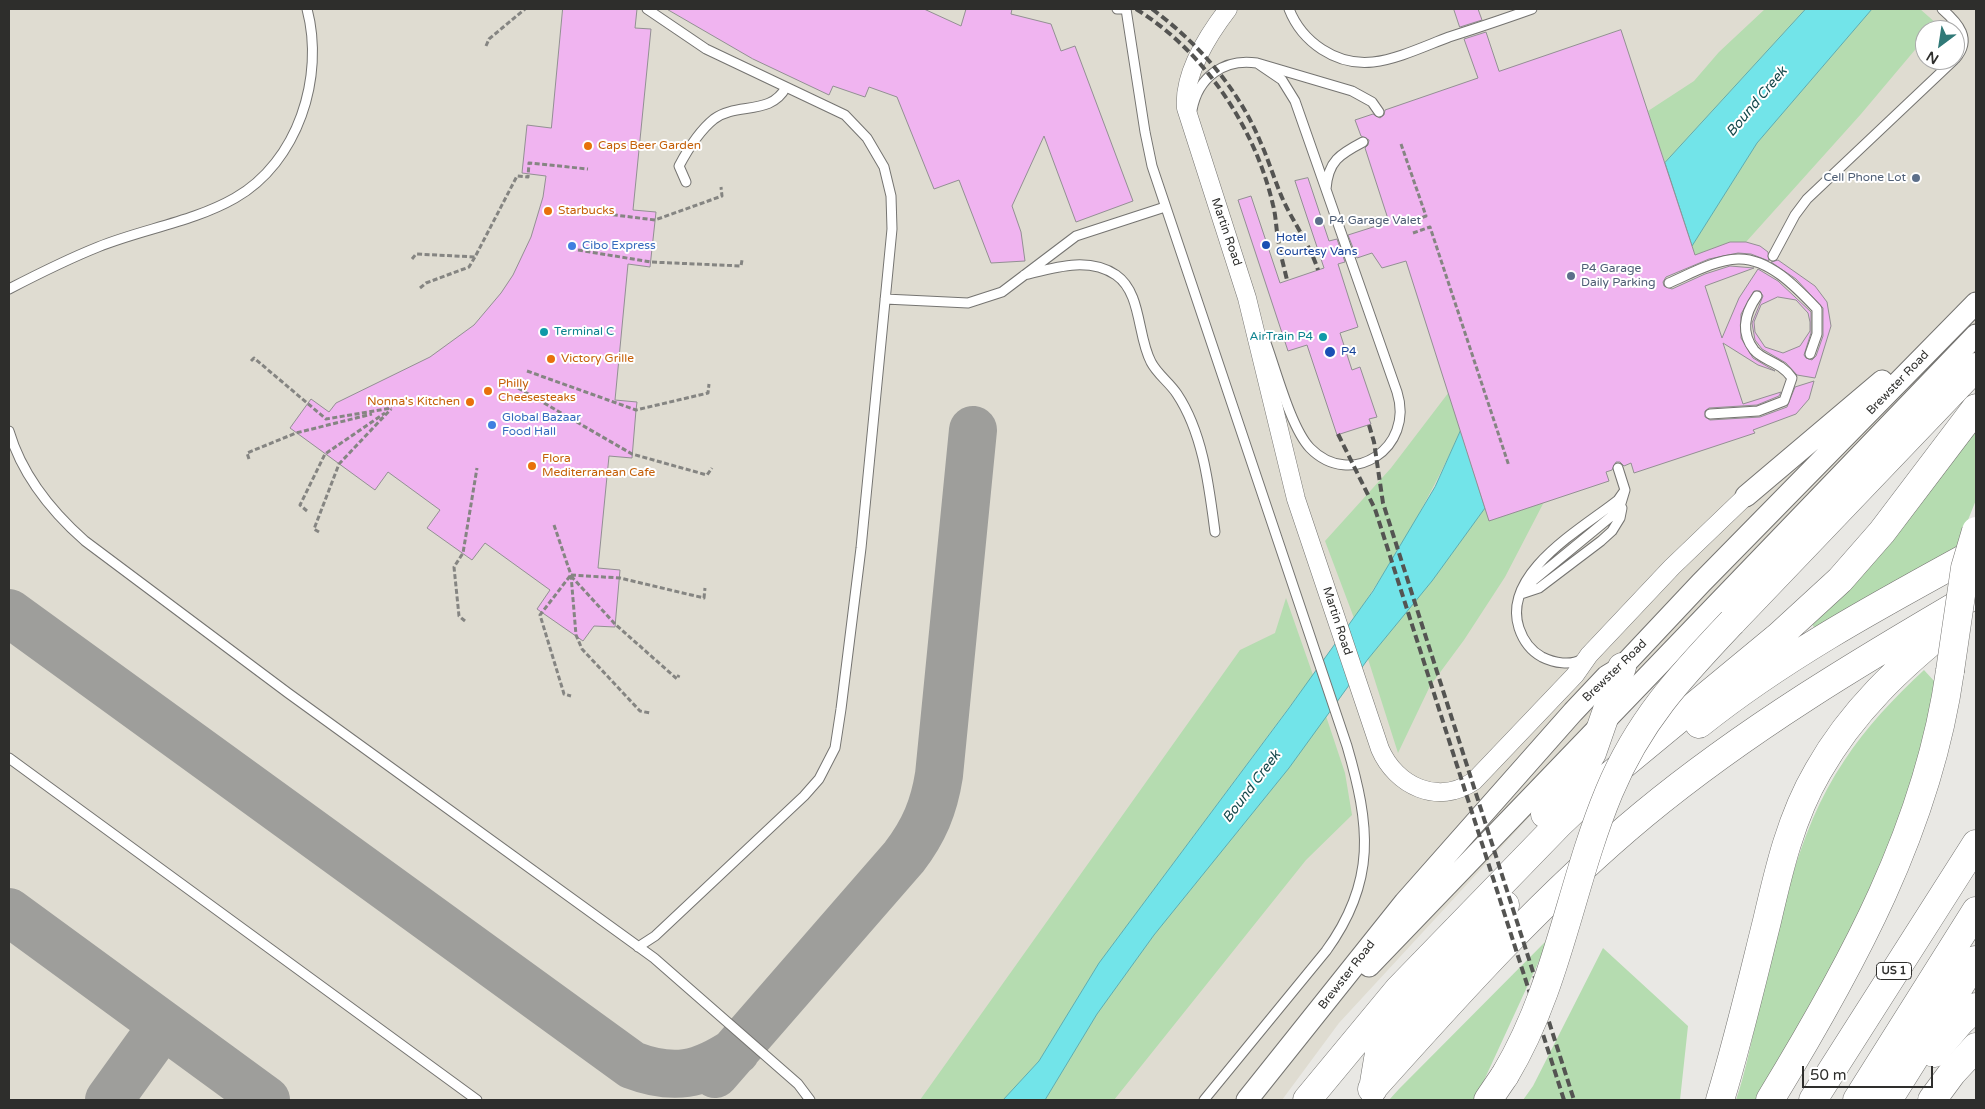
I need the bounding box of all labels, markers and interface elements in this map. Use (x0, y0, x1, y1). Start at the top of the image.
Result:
north arrow (1915, 20, 1965, 70)
text: N (1923, 47, 1942, 68)
water label: Bound Creek (1723, 64, 1791, 140)
place label: Caps Beer Garden (598, 139, 701, 153)
marker: Caps Beer Garden (582, 140, 594, 152)
place label: Cell Phone Lot (1823, 171, 1906, 185)
marker: Cell Phone Lot (1910, 172, 1922, 184)
street label: Martin Road (1208, 196, 1244, 268)
place label: Starbucks (558, 204, 615, 218)
marker: Starbucks (542, 205, 554, 217)
place label: P4 Garage Valet (1329, 214, 1421, 228)
marker: P4 Garage Valet (1313, 215, 1325, 227)
place label: Hotel Courtesy Vans (1276, 231, 1357, 259)
place label: Cibo Express (582, 239, 656, 253)
marker: Hotel Courtesy Vans (1260, 239, 1272, 251)
marker: Cibo Express (566, 240, 578, 252)
place label: P4 Garage Daily Parking (1581, 262, 1656, 290)
marker: P4 Garage Daily Parking (1565, 270, 1577, 282)
place label: Terminal C (554, 325, 614, 339)
marker: Terminal C (538, 326, 550, 338)
place label: AirTrain P4 (1250, 330, 1313, 344)
marker: AirTrain P4 (1317, 331, 1329, 343)
marker: P4 (1323, 345, 1337, 359)
place label: P4 (1341, 345, 1357, 359)
street label: Brewster Road (1864, 348, 1932, 418)
place label: Victory Grille (561, 352, 634, 366)
marker: Victory Grille (545, 353, 557, 365)
place label: Philly Cheesesteaks (498, 377, 576, 405)
marker: Philly Cheesesteaks (482, 385, 494, 397)
place label: Nonna's Kitchen (367, 395, 460, 409)
marker: Nonna's Kitchen (464, 396, 476, 408)
place label: Global Bazaar Food Hall (502, 411, 581, 439)
marker: Global Bazaar Food Hall (486, 419, 498, 431)
place label: Flora Mediterranean Cafe (542, 452, 655, 480)
marker: Flora Mediterranean Cafe (526, 460, 538, 472)
street label: Martin Road (1319, 585, 1355, 657)
street label: Brewster Road (1580, 637, 1650, 705)
water label: Bound Creek (1219, 748, 1285, 826)
street label: Brewster Road (1316, 938, 1378, 1012)
road number: US 1 (1876, 962, 1912, 979)
scale bar (1805, 1056, 1936, 1088)
text: 50 m (1810, 1066, 1847, 1084)

